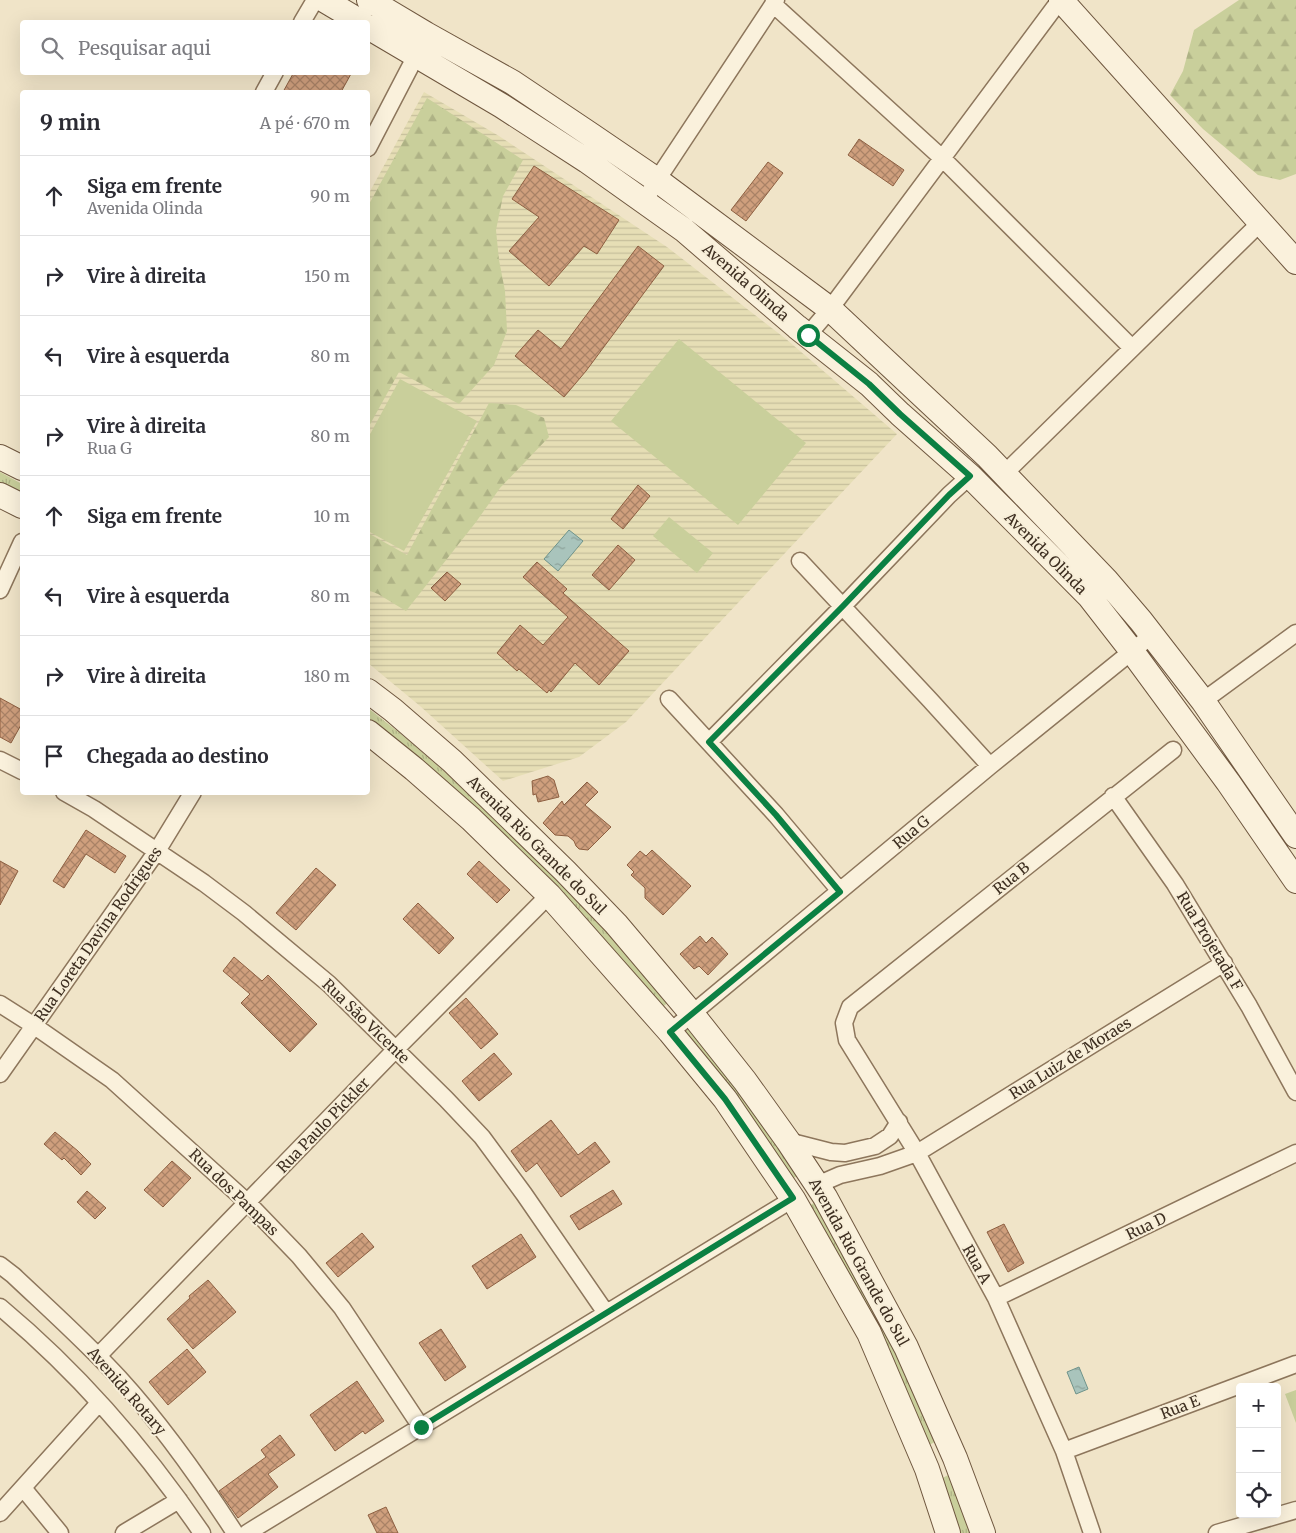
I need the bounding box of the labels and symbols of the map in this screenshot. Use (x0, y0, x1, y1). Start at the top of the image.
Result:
street label: Avenida Olinda (698, 239, 793, 325)
route start (797, 324, 820, 347)
street label: Avenida Olinda (1000, 507, 1091, 598)
street label: Avenida Rio Grande do Sul (463, 771, 611, 919)
street label: Rua G (889, 811, 933, 853)
street label: Rua Loreta Davina Rodrigues (30, 843, 166, 1025)
street label: Rua B (989, 858, 1033, 898)
street label: Rua Projetada F (1173, 888, 1247, 994)
street label: Rua São Vicente (318, 975, 414, 1068)
street label: Rua Luiz de Moraes (1006, 1013, 1134, 1103)
street label: Rua Paulo Pickler (273, 1073, 374, 1177)
street label: Rua dos Pampas (185, 1145, 283, 1239)
street label: Avenida Rio Grande do Sul (804, 1174, 913, 1349)
street label: Rua D (1123, 1208, 1169, 1244)
street label: Rua A (959, 1241, 996, 1287)
street label: Avenida Rotary (83, 1342, 170, 1439)
street label: Rua E (1158, 1391, 1203, 1423)
route end (410, 1416, 433, 1439)

